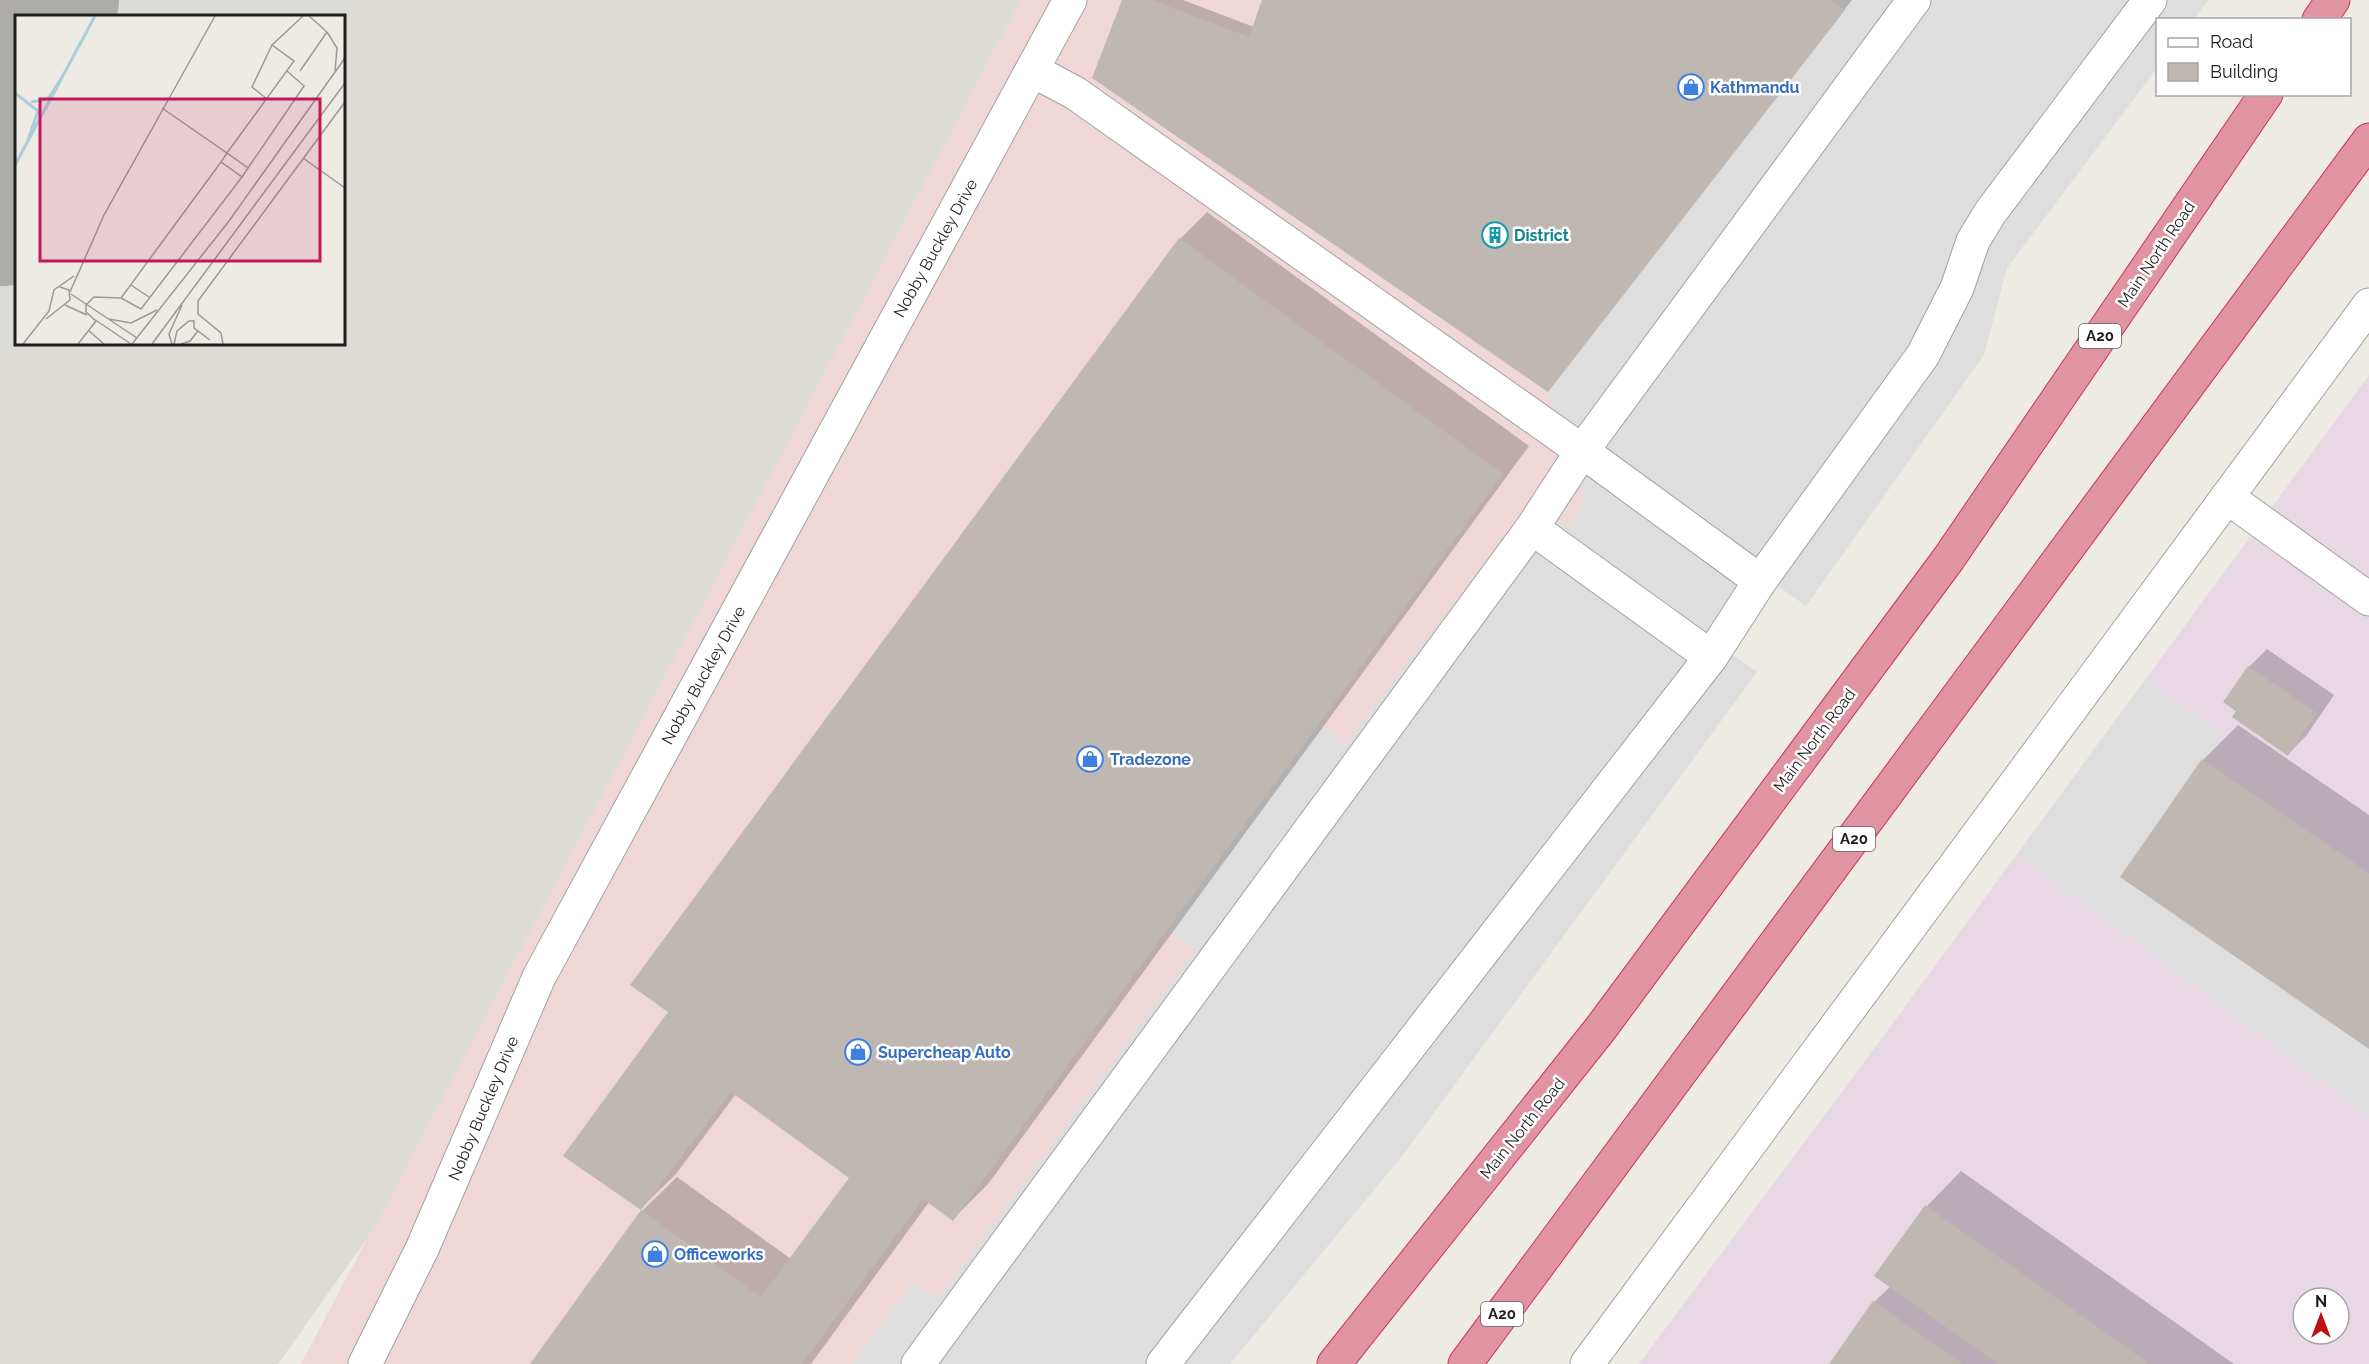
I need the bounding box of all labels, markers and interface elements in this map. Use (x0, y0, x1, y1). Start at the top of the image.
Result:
inset map (15, 15, 345, 345)
legend (2156, 18, 2351, 96)
text: Road (2210, 31, 2253, 52)
text: Building (2210, 61, 2278, 82)
shop icon: Kathmandu (1676, 72, 1706, 102)
place label: Kathmandu (1710, 78, 1800, 97)
street label: Nobby Buckley Drive (890, 176, 981, 321)
street label: Main North Road (2114, 198, 2199, 311)
building icon: District (1480, 220, 1510, 250)
place label: District (1514, 226, 1569, 245)
road number: A20 (2079, 324, 2121, 348)
street label: Nobby Buckley Drive (658, 603, 749, 748)
street label: Main North Road (1769, 685, 1859, 796)
shop icon: Tradezone (1075, 744, 1105, 774)
place label: Tradezone (1110, 750, 1191, 769)
road number: A20 (1833, 827, 1875, 851)
street label: Nobby Buckley Drive (444, 1033, 522, 1183)
shop icon: Supercheap Auto (843, 1037, 873, 1067)
place label: Supercheap Auto (878, 1043, 1011, 1062)
street label: Main North Road (1476, 1074, 1569, 1183)
shop icon: Officeworks (640, 1239, 670, 1269)
place label: Officeworks (674, 1245, 764, 1264)
north arrow (2291, 1286, 2351, 1346)
text: N (2315, 1292, 2327, 1311)
road number: A20 (1481, 1302, 1523, 1326)

